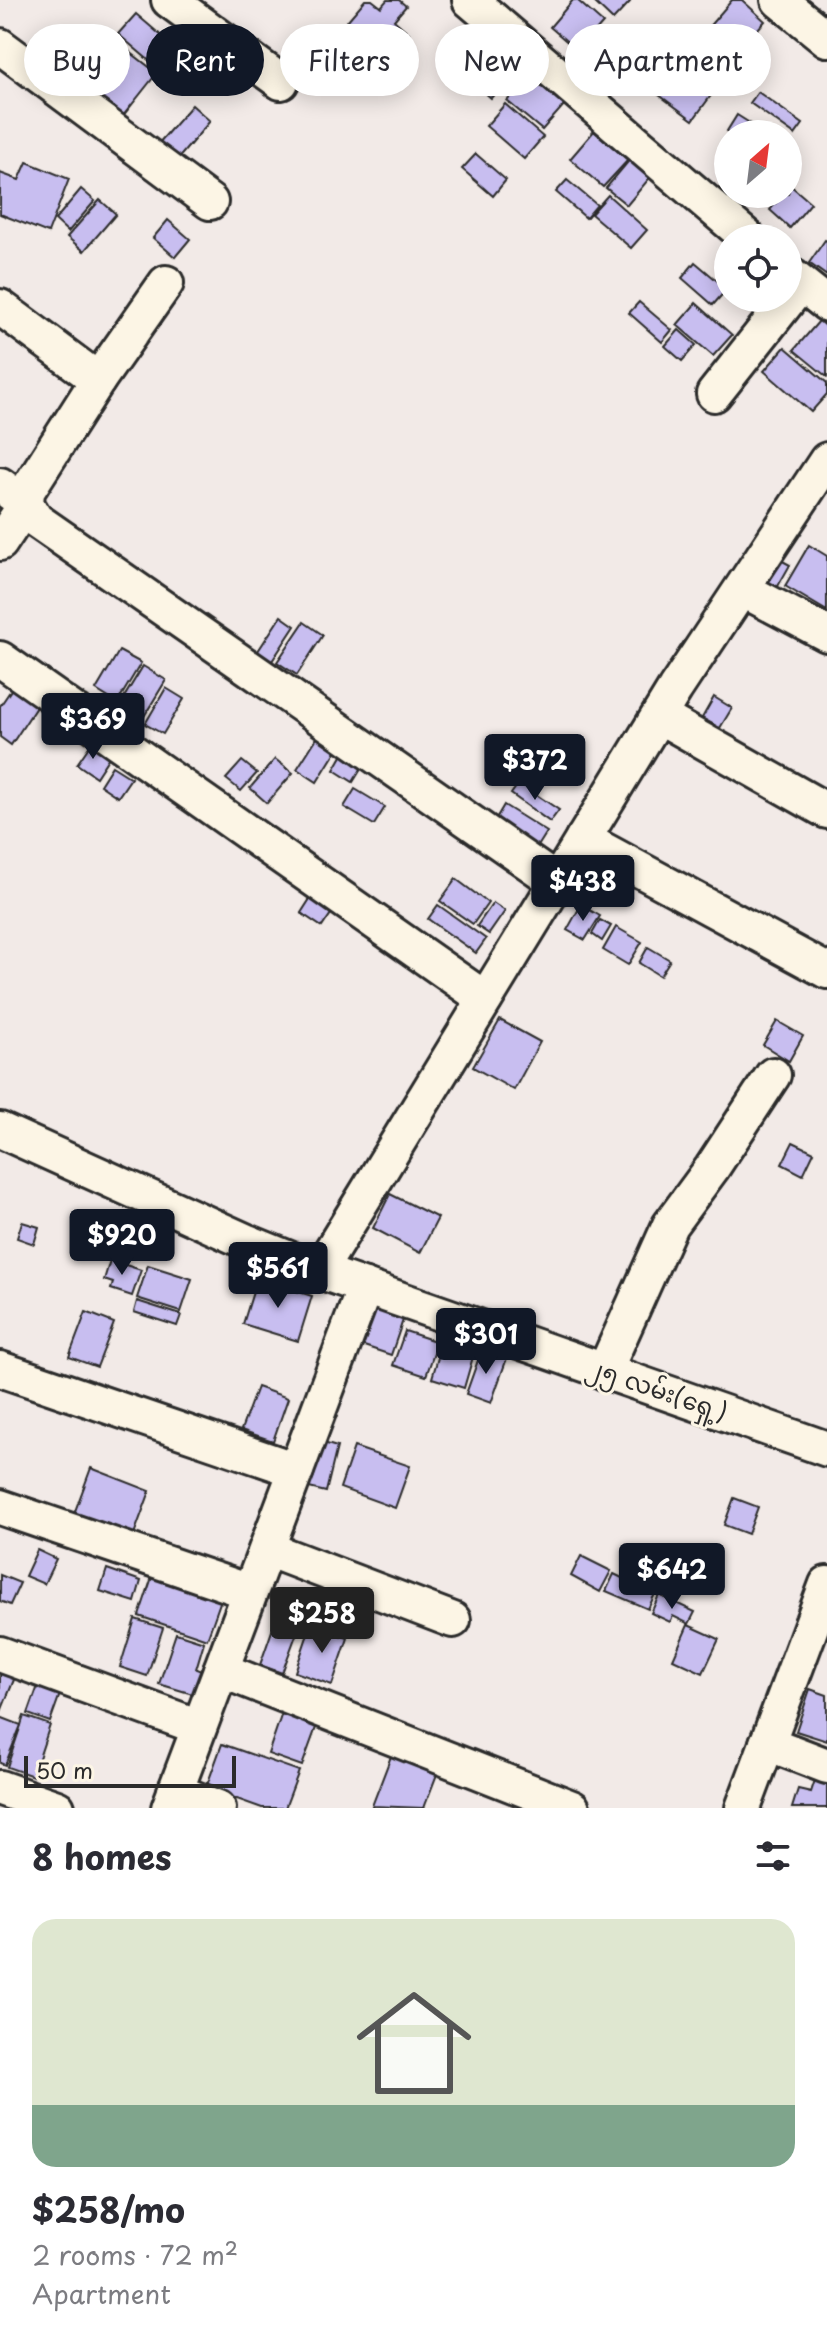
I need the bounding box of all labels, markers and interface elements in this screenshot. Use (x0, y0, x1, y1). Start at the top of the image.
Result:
chip: Buy (24, 24, 130, 96)
chip: Rent (146, 24, 264, 96)
chip: Filters (280, 24, 419, 96)
chip: New (435, 24, 549, 96)
chip: Apartment (565, 24, 771, 96)
north arrow (714, 120, 802, 208)
map controls (714, 120, 802, 312)
button: locate (714, 224, 802, 312)
pin: $369 (46, 693, 140, 761)
text: $369 (59, 699, 127, 738)
pin: $372 (488, 734, 582, 802)
text: $372 (502, 740, 568, 779)
pin: $438 (536, 855, 630, 923)
text: $438 (549, 861, 617, 900)
pin: $920 (75, 1209, 169, 1277)
text: $920 (88, 1215, 156, 1254)
pin: $561 (231, 1242, 325, 1310)
text: $561 (247, 1248, 309, 1287)
pin: $301 (439, 1308, 533, 1376)
text: $301 (454, 1314, 518, 1353)
street label: ၂၅ လမ်း(ရှေ့) (581, 1347, 733, 1432)
pin: $642 (625, 1543, 719, 1611)
text: $642 (637, 1549, 707, 1588)
pin: $258 (275, 1587, 369, 1655)
text: $258 (288, 1593, 356, 1632)
scale bar (24, 1752, 236, 1788)
text: 50 m (36, 1753, 93, 1786)
text: 8 homes (32, 1830, 172, 1882)
icon: filters (751, 1834, 795, 1878)
icon: home (342, 1971, 486, 2115)
text: $258/mo (32, 2183, 185, 2235)
text: 2 rooms · 72 m² (32, 2235, 238, 2274)
text: Apartment (32, 2274, 171, 2313)

